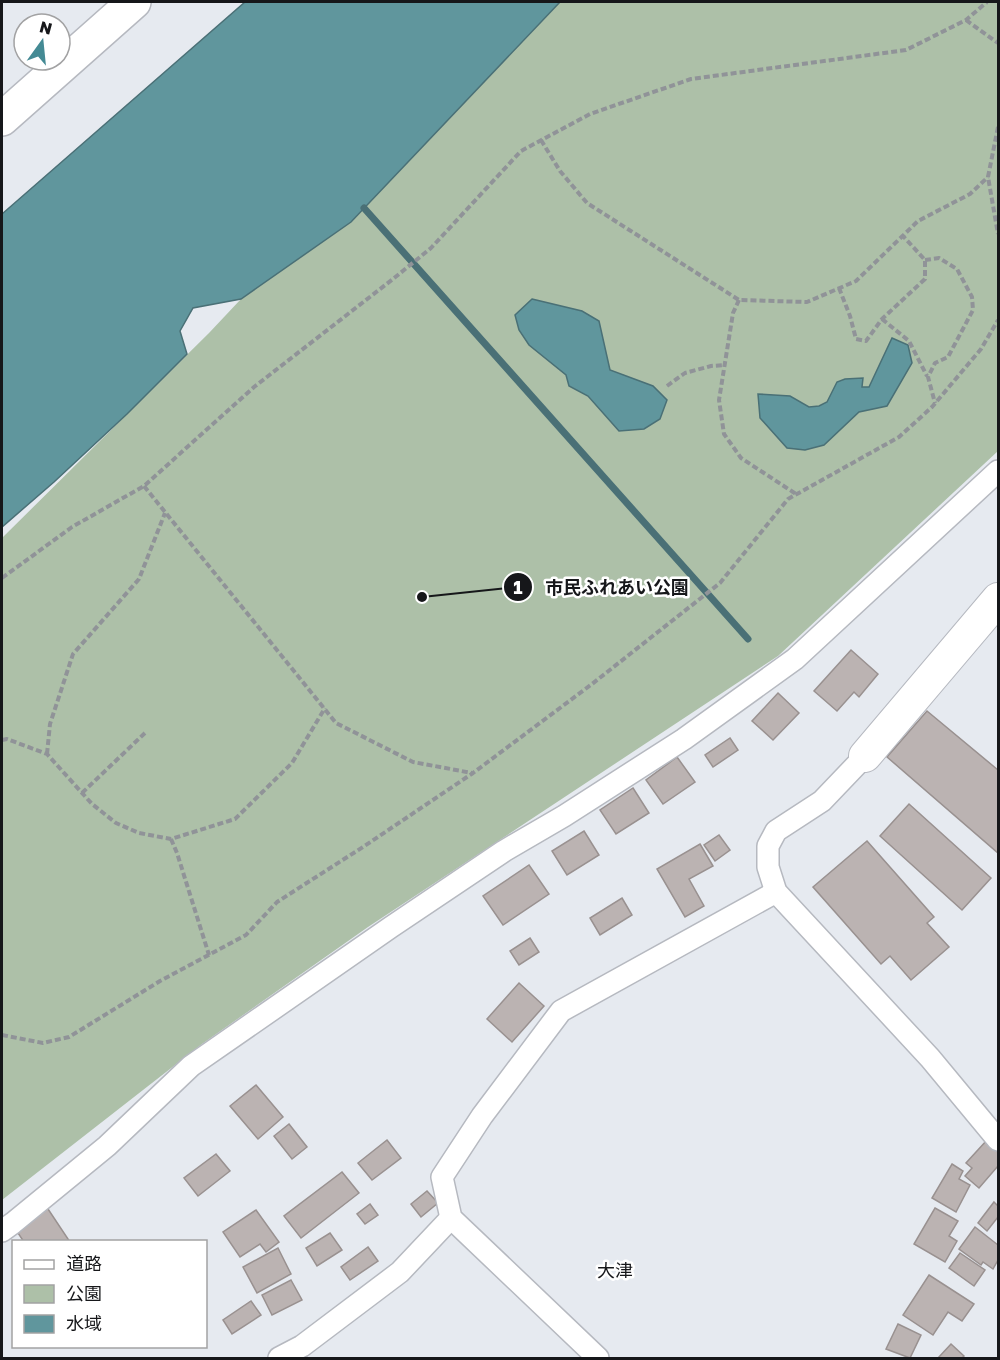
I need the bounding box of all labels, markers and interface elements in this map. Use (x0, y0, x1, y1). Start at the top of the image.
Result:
north arrow (12, 12, 72, 72)
text: N (37, 16, 54, 39)
callout: 市民ふれあい公園 (503, 569, 701, 605)
text: 1 (513, 576, 523, 598)
text: 市民ふれあい公園 (545, 576, 689, 598)
legend (12, 1240, 207, 1348)
text: 道路 (66, 1252, 102, 1274)
district label: 大津 (597, 1259, 633, 1281)
text: 公園 (66, 1282, 102, 1304)
text: 水域 (66, 1312, 102, 1334)

